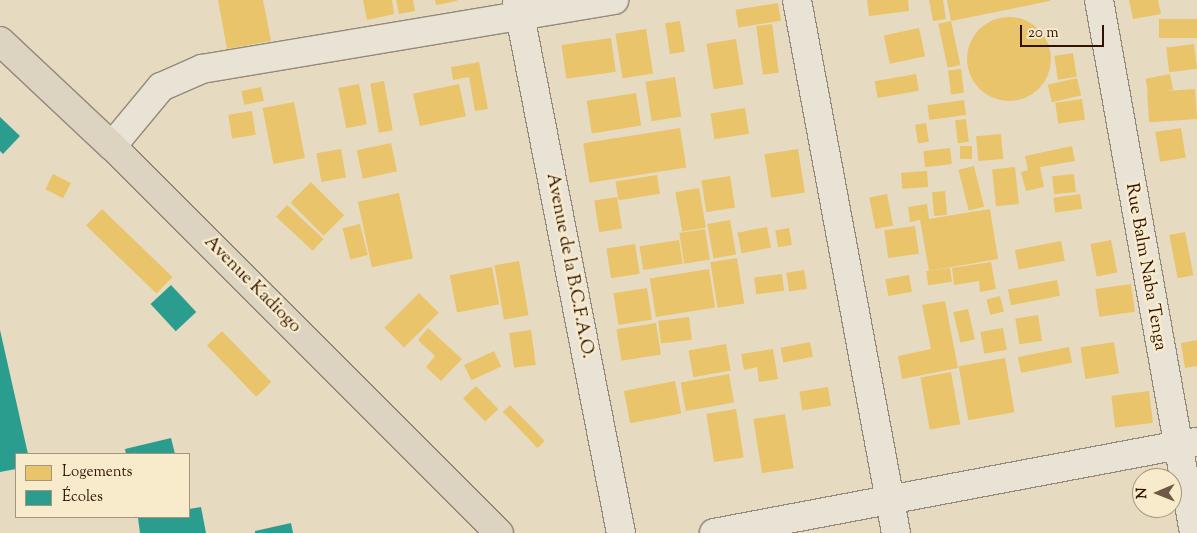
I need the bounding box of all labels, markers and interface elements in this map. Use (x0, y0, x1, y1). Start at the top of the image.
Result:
scale bar (1022, 15, 1106, 47)
text: 20 m (1028, 23, 1059, 44)
street label: Avenue de la B.C.F.A.O. (540, 172, 598, 360)
street label: Rue Balm Naba Tenga (1120, 182, 1170, 352)
street label: Avenue Kadiogo (199, 232, 305, 338)
legend (15, 453, 190, 518)
text: Logements (62, 462, 132, 483)
north arrow (1132, 468, 1182, 518)
text: Écoles (62, 487, 103, 508)
text: N (1133, 487, 1153, 499)

